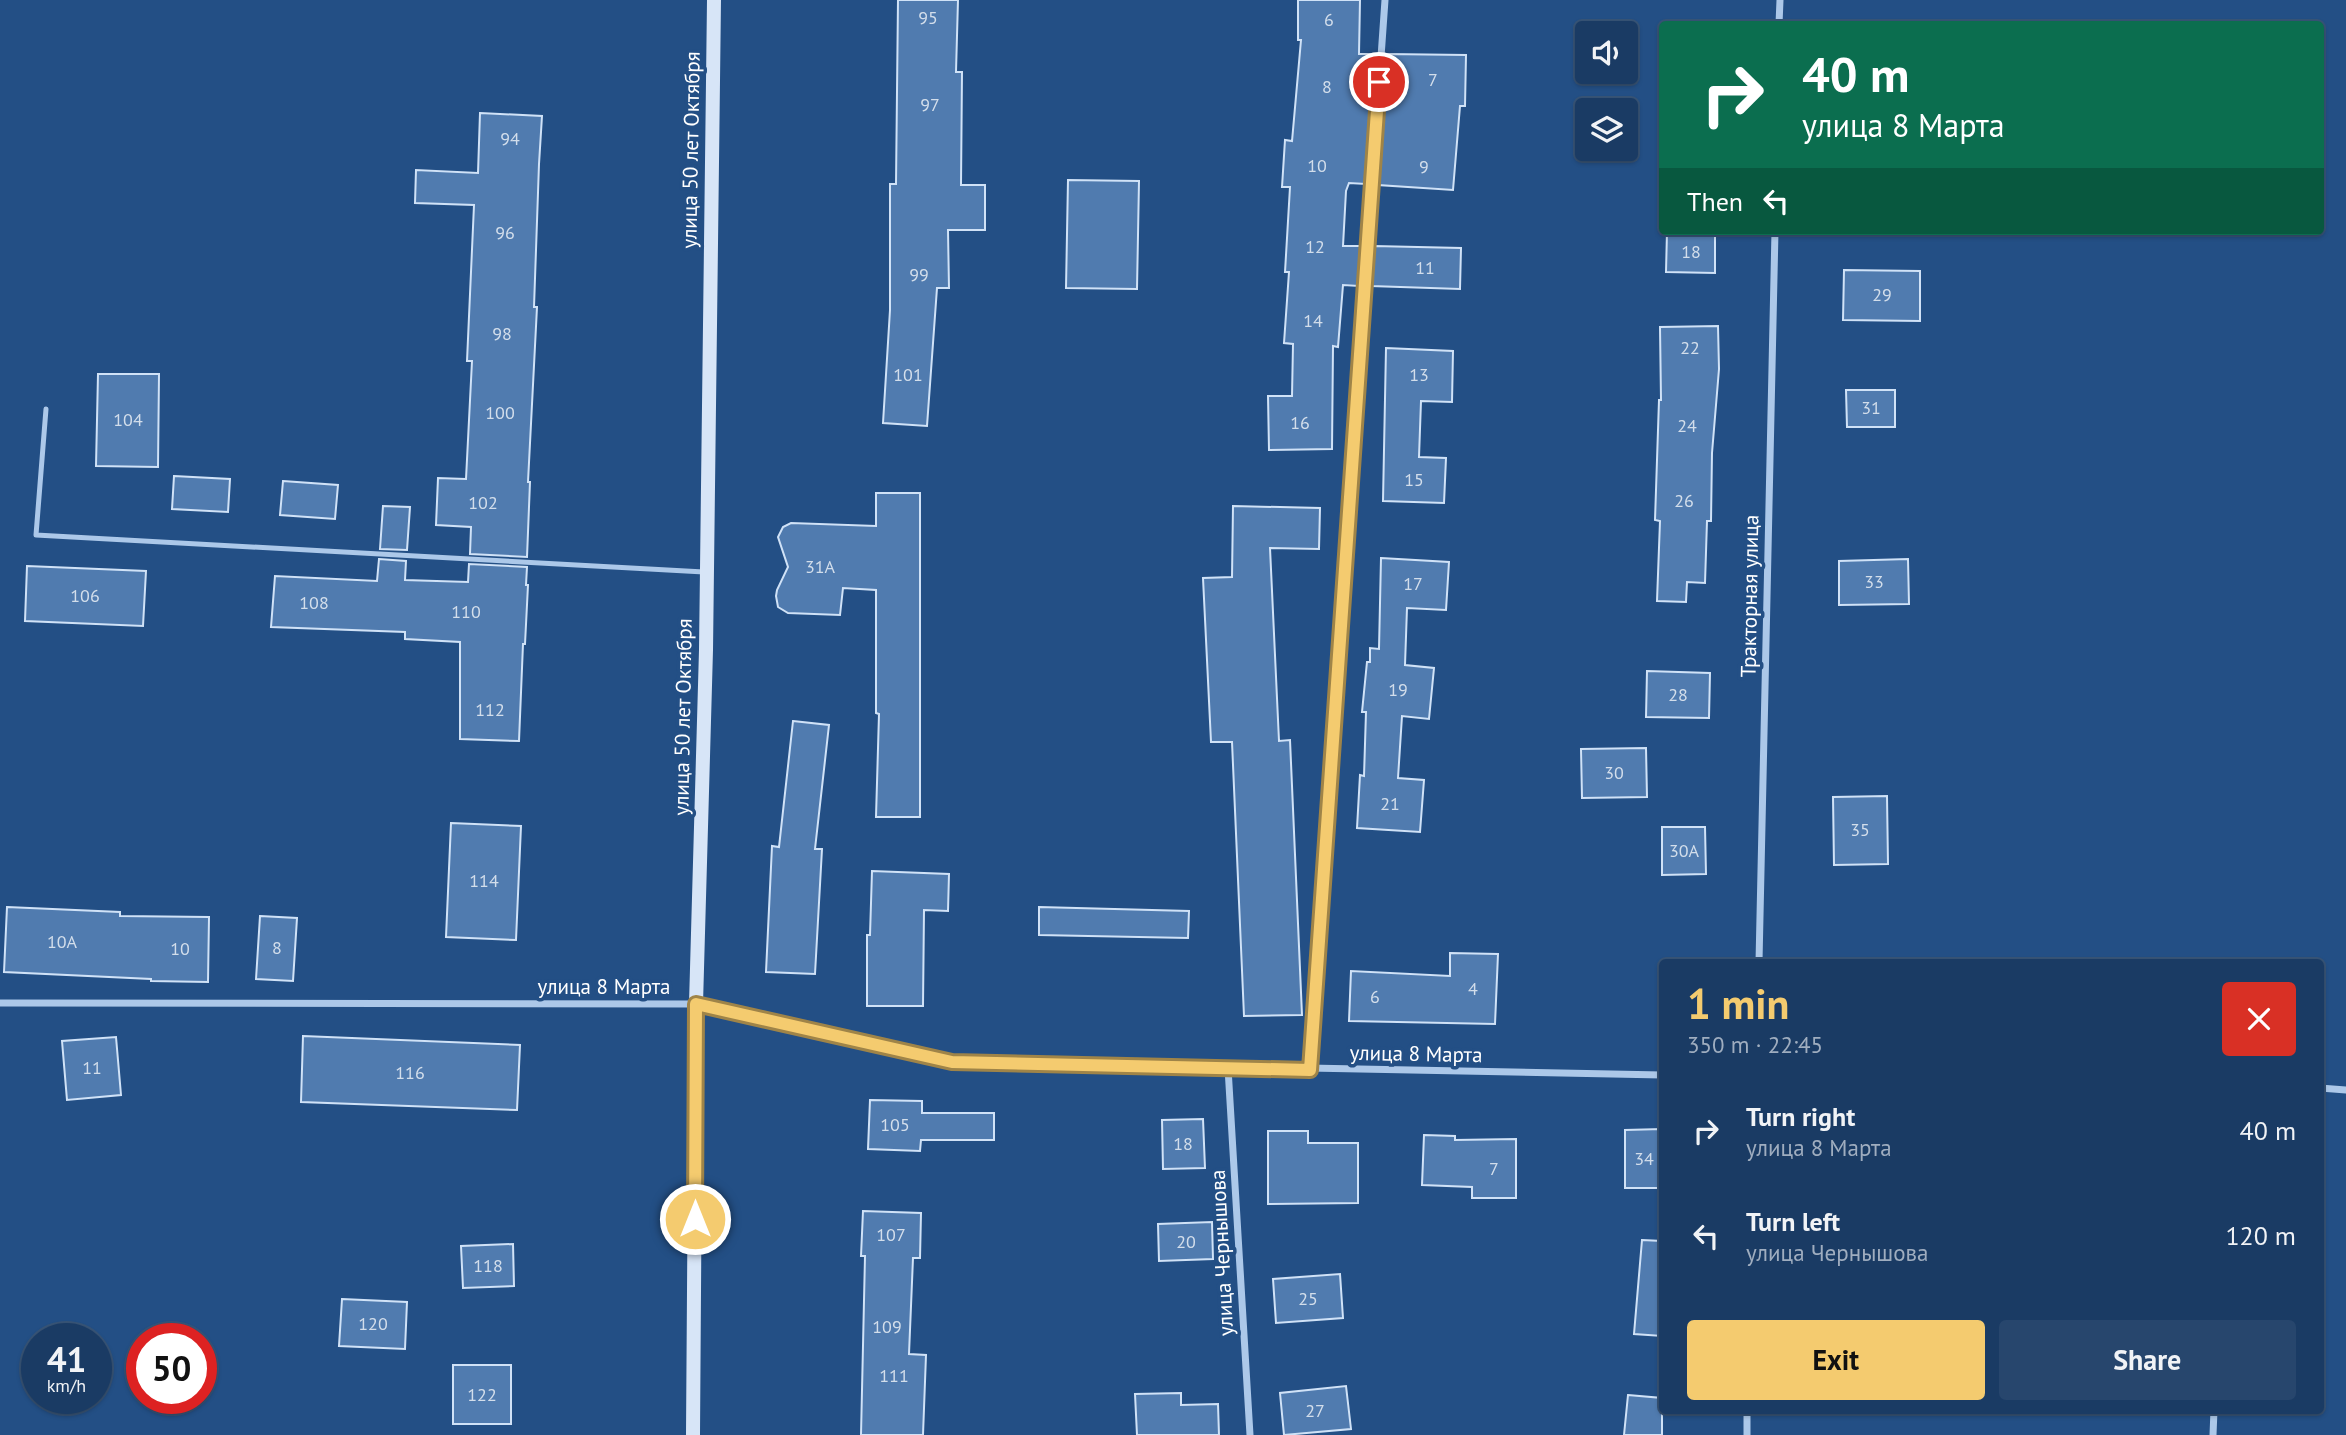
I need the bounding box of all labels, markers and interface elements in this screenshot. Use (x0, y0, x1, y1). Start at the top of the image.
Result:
house number: 95 (918, 6, 938, 29)
house number: 6 (1324, 8, 1334, 31)
map controls (1575, 21, 1638, 161)
button: sound (1575, 21, 1638, 84)
text: 40 m (1802, 42, 1909, 106)
icon: right (1687, 49, 1778, 140)
street label: улица 50 лет Октября (675, 51, 706, 249)
pin (1349, 52, 1409, 112)
icon: arrive (1360, 63, 1398, 101)
house number: 7 (1428, 68, 1438, 91)
house number: 8 (1322, 75, 1332, 98)
house number: 97 (920, 93, 940, 116)
button: layers (1575, 98, 1638, 161)
text: улица 8 Марта (1802, 104, 2005, 146)
house number: 94 (500, 127, 520, 150)
house number: 10 (1307, 154, 1327, 177)
house number: 9 (1419, 155, 1429, 178)
icon: left (1757, 182, 1795, 220)
text: Then (1687, 185, 1743, 218)
house number: 96 (495, 221, 515, 244)
house number: 12 (1305, 235, 1325, 258)
house number: 18 (1681, 240, 1701, 263)
house number: 11 (1415, 256, 1435, 279)
house number: 99 (909, 263, 929, 286)
house number: 29 (1872, 283, 1892, 306)
house number: 14 (1303, 309, 1323, 332)
house number: 98 (492, 322, 512, 345)
house number: 22 (1680, 336, 1700, 359)
house number: 101 (893, 363, 923, 386)
house number: 13 (1409, 363, 1429, 386)
house number: 31 (1861, 396, 1881, 419)
house number: 100 (485, 401, 515, 424)
house number: 104 (113, 408, 143, 431)
house number: 16 (1290, 411, 1310, 434)
house number: 24 (1677, 414, 1697, 437)
house number: 15 (1404, 468, 1424, 491)
house number: 26 (1674, 489, 1694, 512)
house number: 102 (468, 491, 498, 514)
street label: Тракторная улица (1735, 514, 1764, 678)
house number: 31А (805, 555, 836, 578)
house number: 33 (1864, 570, 1884, 593)
house number: 17 (1403, 572, 1423, 595)
house number: 106 (70, 584, 100, 607)
house number: 108 (299, 591, 329, 614)
house number: 110 (451, 600, 481, 623)
street label: улица 50 лет Октября (667, 618, 698, 816)
house number: 19 (1388, 678, 1408, 701)
house number: 28 (1668, 683, 1688, 706)
house number: 112 (475, 698, 505, 721)
house number: 30 (1604, 761, 1624, 784)
house number: 21 (1380, 792, 1400, 815)
house number: 35 (1850, 818, 1870, 841)
house number: 30А (1669, 839, 1700, 862)
house number: 114 (469, 869, 499, 892)
house number: 10А (47, 930, 78, 953)
house number: 8 (272, 936, 282, 959)
house number: 10 (170, 937, 190, 960)
street label: улица 8 Марта (538, 973, 670, 1000)
text: 1 min (1687, 976, 1789, 1031)
house number: 4 (1468, 977, 1478, 1000)
button: close (2222, 982, 2296, 1056)
house number: 6 (1370, 985, 1380, 1008)
text: 350 m · 22:45 (1687, 1030, 1823, 1059)
street label: улица 8 Марта (1349, 1039, 1483, 1068)
house number: 11 (82, 1056, 102, 1079)
house number: 116 (395, 1061, 425, 1084)
text: Turn right (1746, 1100, 1855, 1133)
icon: right (1687, 1112, 1725, 1150)
house number: 105 (880, 1113, 910, 1136)
text: 40 m (2240, 1114, 2296, 1147)
house number: 18 (1173, 1132, 1193, 1155)
text: улица 8 Марта (1746, 1133, 1892, 1162)
house number: 34 (1634, 1147, 1654, 1170)
house number: 7 (1489, 1157, 1499, 1180)
street label: улица Чернышова (1204, 1169, 1239, 1337)
position arrow (658, 1182, 732, 1256)
text: Turn left (1746, 1205, 1840, 1238)
icon: left (1687, 1217, 1725, 1255)
text: 120 m (2225, 1219, 2296, 1252)
house number: 107 (876, 1223, 906, 1246)
house number: 20 (1176, 1230, 1196, 1253)
text: улица Чернышова (1746, 1238, 1928, 1267)
house number: 118 (473, 1254, 503, 1277)
house number: 25 (1298, 1287, 1318, 1310)
house number: 120 (358, 1312, 388, 1335)
house number: 109 (872, 1315, 902, 1338)
button: Exit (1687, 1320, 1985, 1400)
button: Share (1999, 1320, 2296, 1400)
speed limit sign: 50 (126, 1323, 217, 1414)
text: 41 (47, 1336, 86, 1382)
house number: 111 (879, 1364, 909, 1387)
text: km/h (47, 1374, 86, 1397)
house number: 122 (467, 1383, 497, 1406)
house number: 27 (1305, 1399, 1325, 1422)

